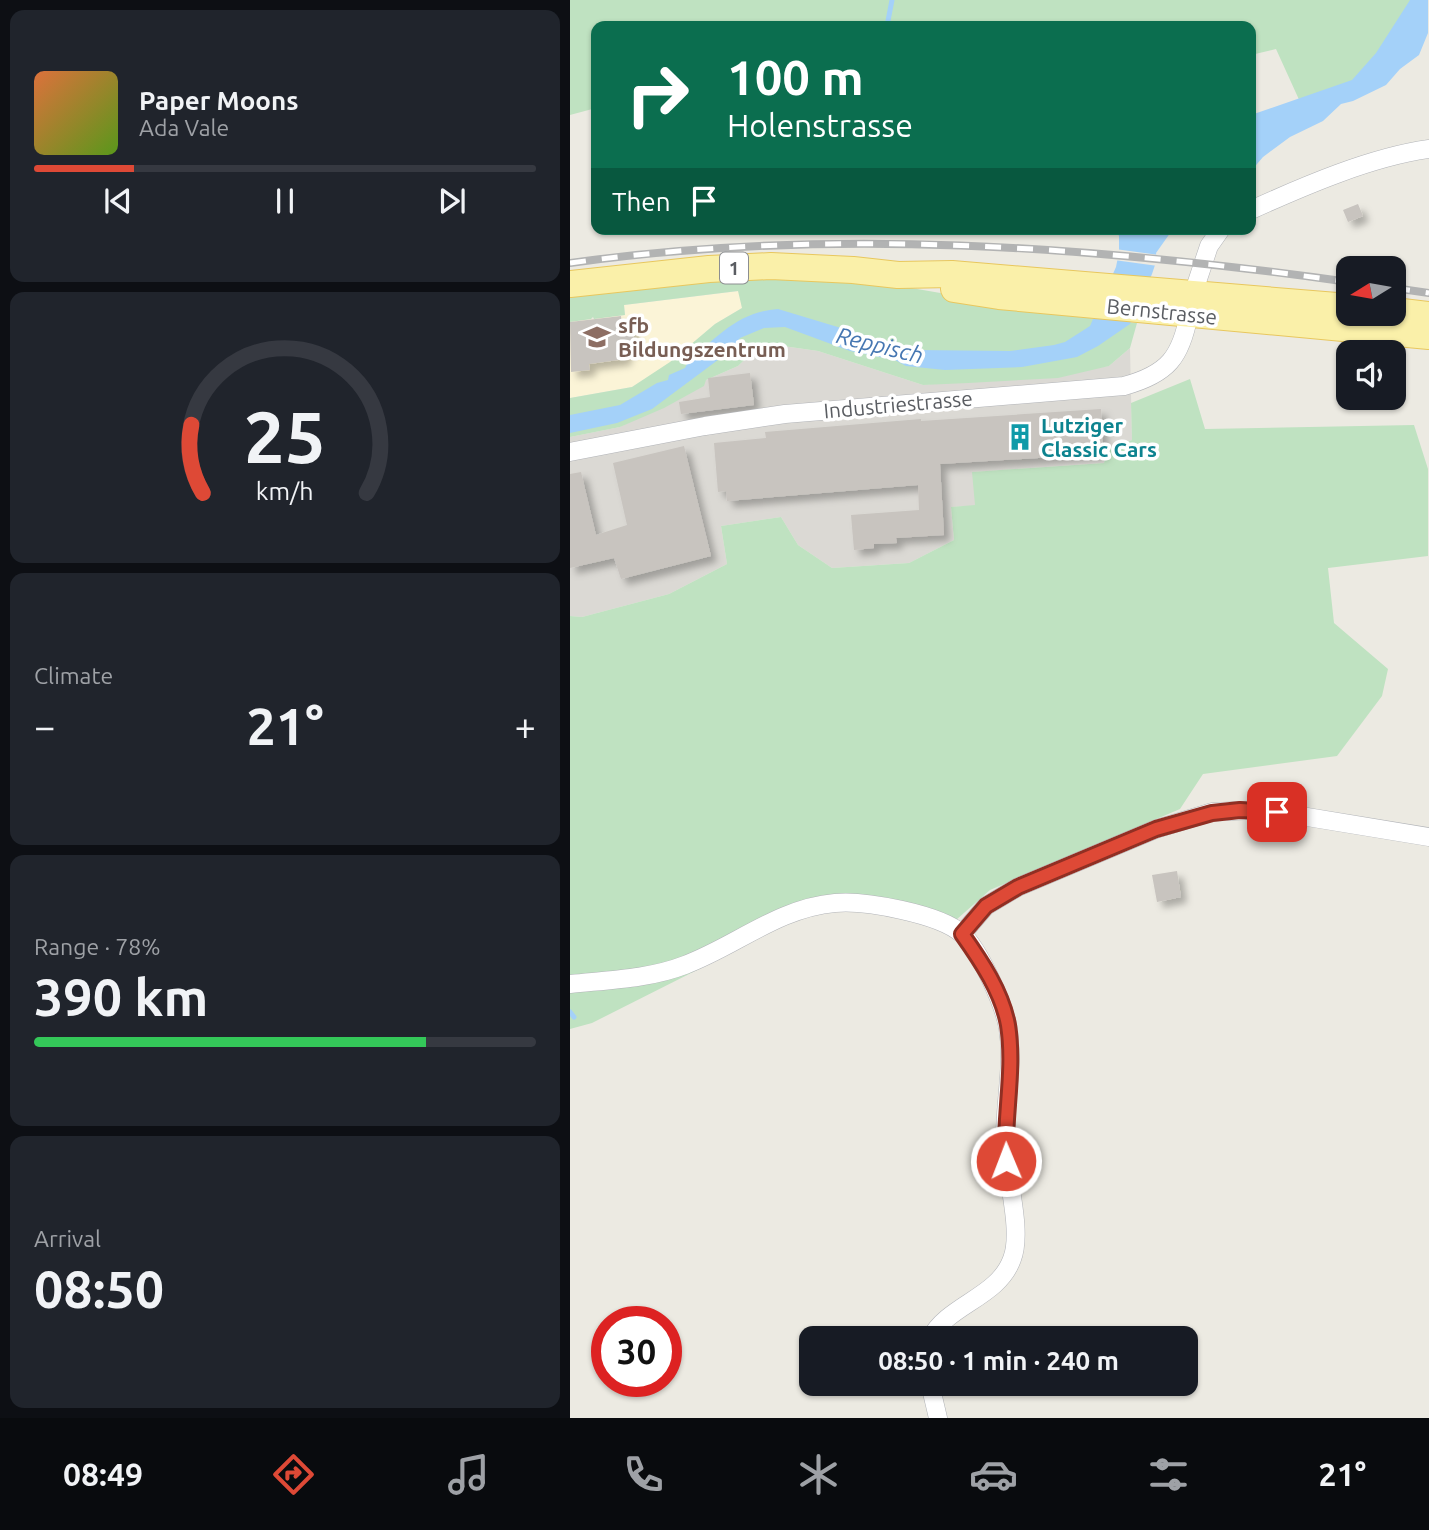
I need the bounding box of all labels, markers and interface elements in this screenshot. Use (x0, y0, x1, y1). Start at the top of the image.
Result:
icon: right (612, 49, 703, 140)
text: 100 m (727, 49, 864, 104)
text: Paper Moons (139, 86, 298, 115)
text: Holenstrasse (727, 107, 913, 143)
text: Ada Vale (139, 115, 229, 140)
icon: previous (99, 182, 137, 220)
icon: pause (266, 182, 304, 220)
icon: next (433, 182, 471, 220)
icon: arrive (685, 182, 723, 220)
text: Then (612, 187, 671, 216)
road number: 1 (720, 252, 748, 284)
north arrow (1336, 256, 1406, 326)
map controls (1336, 256, 1406, 410)
street label: Bernstrasse (1106, 293, 1218, 329)
place label: sfb Bildungszentrum (618, 313, 786, 361)
school or university icon: sfb Bildungszentrum (582, 322, 612, 352)
water label: Reppisch (834, 322, 926, 368)
button: sound (1336, 340, 1406, 410)
street label: Industriestrasse (822, 386, 974, 422)
text: 25 (244, 396, 326, 478)
place label: Lutziger Classic Cars (1041, 413, 1157, 461)
building icon: Lutziger Classic Cars (1005, 422, 1035, 452)
text: km/h (256, 477, 314, 505)
text: Climate (34, 663, 113, 688)
text: 21° (246, 697, 324, 755)
text: − (34, 705, 55, 747)
text: + (515, 705, 536, 747)
pin (1247, 782, 1307, 842)
icon: arrive (1258, 793, 1296, 831)
text: Range · 78% (34, 934, 161, 959)
text: 390 km (34, 968, 208, 1026)
position arrow (969, 1124, 1043, 1198)
text: Arrival (34, 1226, 101, 1251)
text: 08:50 (34, 1260, 164, 1318)
speed limit sign: 30 (591, 1306, 682, 1397)
text: 08:50 · 1 min · 240 m (878, 1346, 1119, 1375)
icon: directions (269, 1450, 318, 1499)
icon: music (444, 1450, 493, 1499)
icon: phone (619, 1450, 668, 1499)
icon: climate (794, 1450, 843, 1499)
icon: car (969, 1450, 1018, 1499)
icon: filters (1144, 1450, 1193, 1499)
text: 08:49 (63, 1456, 143, 1492)
text: 21° (1319, 1456, 1366, 1492)

